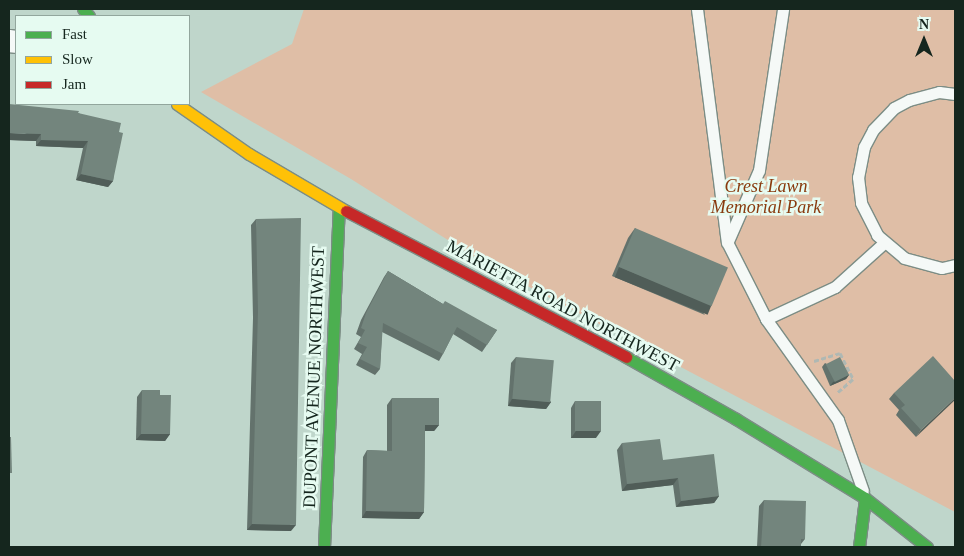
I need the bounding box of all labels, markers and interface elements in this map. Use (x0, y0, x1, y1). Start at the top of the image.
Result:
legend (15, 15, 190, 105)
north arrow (899, 15, 949, 65)
text: N (919, 17, 929, 32)
text: Fast (62, 26, 87, 42)
text: Slow (62, 51, 93, 67)
text: Jam (62, 76, 86, 92)
park label: Crest Lawn Memorial Park (711, 176, 821, 218)
street label: MARIETTA ROAD NORTHWEST (443, 235, 683, 377)
street label: DUPONT AVENUE NORTHWEST (299, 245, 329, 509)

